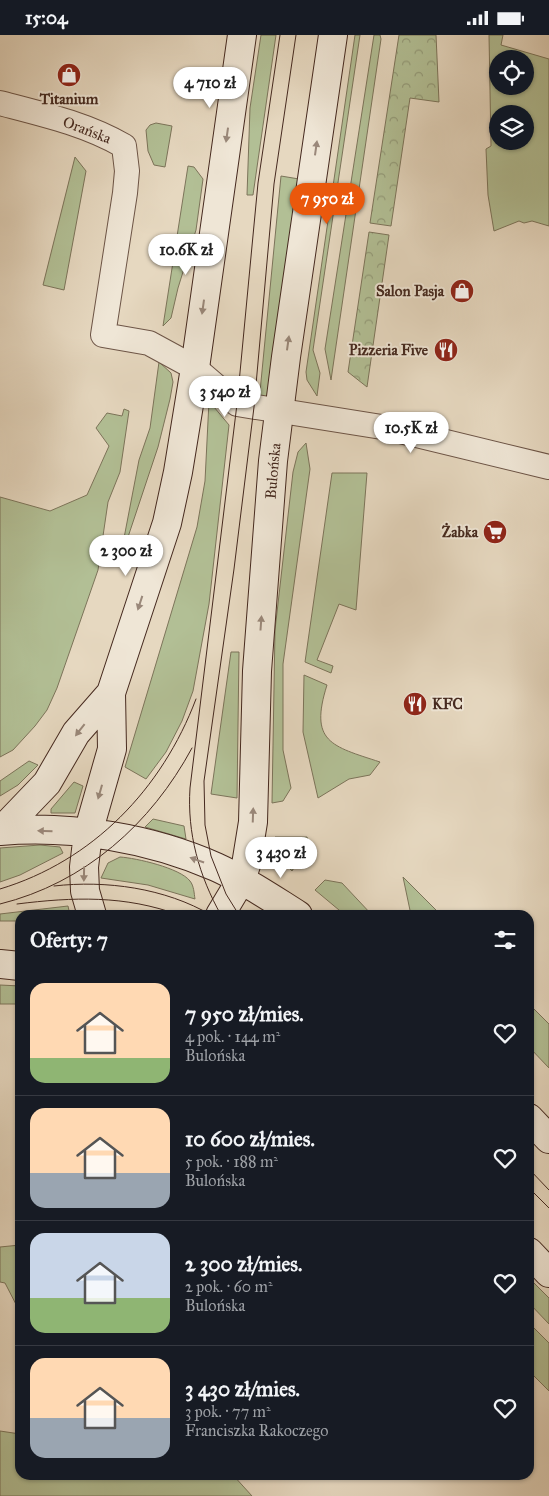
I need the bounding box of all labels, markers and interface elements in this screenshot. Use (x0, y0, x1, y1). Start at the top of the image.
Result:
text: 15:04 (25, 6, 68, 29)
map controls (489, 50, 534, 150)
button: locate (489, 50, 534, 95)
shop icon: Titanium (56, 62, 82, 88)
pin: 4 710 zł (158, 67, 262, 109)
text: 4 710 zł (184, 73, 236, 92)
place label: Titanium (39, 90, 99, 108)
button: layers (489, 105, 534, 150)
street label: Orańska (60, 113, 114, 148)
one-way arrow (223, 127, 231, 143)
one-way arrow (313, 140, 321, 156)
pin: 7 950 zł (275, 183, 379, 225)
text: 7 950 zł (301, 189, 353, 208)
pin: 10.6K zł (134, 233, 238, 276)
text: 10.6K zł (159, 240, 213, 259)
shop icon: Salon Pasja (449, 278, 475, 304)
place label: Salon Pasja (376, 282, 445, 301)
one-way arrow (199, 299, 207, 315)
one-way arrow (284, 335, 292, 351)
restaurant icon: Pizzeria Five (433, 337, 459, 363)
place label: Pizzeria Five (349, 341, 429, 359)
pin: 3 540 zł (173, 375, 277, 418)
text: 3 540 zł (200, 382, 250, 401)
pin: 10.5K zł (359, 411, 463, 454)
text: 10.5K zł (385, 418, 437, 437)
street label: Bulońska (262, 441, 284, 500)
supermarket icon: Żabka (482, 519, 508, 545)
place label: Żabka (442, 522, 479, 541)
pin: 2 300 zł (74, 535, 178, 577)
text: 2 300 zł (100, 541, 152, 560)
one-way arrow (136, 595, 144, 610)
one-way arrow (257, 615, 265, 631)
restaurant icon: KFC (402, 691, 428, 717)
place label: KFC (432, 695, 463, 713)
one-way arrow (74, 723, 85, 736)
one-way arrow (95, 785, 103, 800)
one-way arrow (249, 806, 257, 822)
one-way arrow (37, 826, 53, 834)
pin: 3 430 zł (229, 837, 333, 879)
text: 3 430 zł (256, 843, 306, 862)
one-way arrow (189, 856, 204, 864)
one-way arrow (80, 867, 88, 883)
icon: filters (491, 926, 519, 954)
text: Oferty: 7 (30, 927, 108, 953)
text: 7 950 zł/mies. (185, 1001, 304, 1027)
icon: home (70, 1003, 130, 1063)
icon: heart (491, 1019, 519, 1047)
text: 4 pok. · 144 m² (185, 1027, 280, 1046)
text: Bulońska (185, 1046, 245, 1065)
text: 10 600 zł/mies. (185, 1126, 315, 1152)
icon: home (70, 1128, 130, 1188)
icon: heart (491, 1144, 519, 1172)
text: 5 pok. · 188 m² (185, 1152, 278, 1171)
text: Bulońska (185, 1171, 245, 1190)
text: 2 300 zł/mies. (185, 1251, 302, 1277)
icon: home (70, 1253, 130, 1313)
icon: heart (491, 1269, 519, 1297)
text: 2 pok. · 60 m² (185, 1277, 273, 1296)
text: Bulońska (185, 1296, 245, 1315)
text: 3 430 zł/mies. (185, 1376, 300, 1402)
icon: home (70, 1378, 130, 1438)
icon: heart (491, 1394, 519, 1422)
text: 3 pok. · 77 m² (185, 1402, 271, 1421)
text: Franciszka Rakoczego (185, 1421, 328, 1440)

